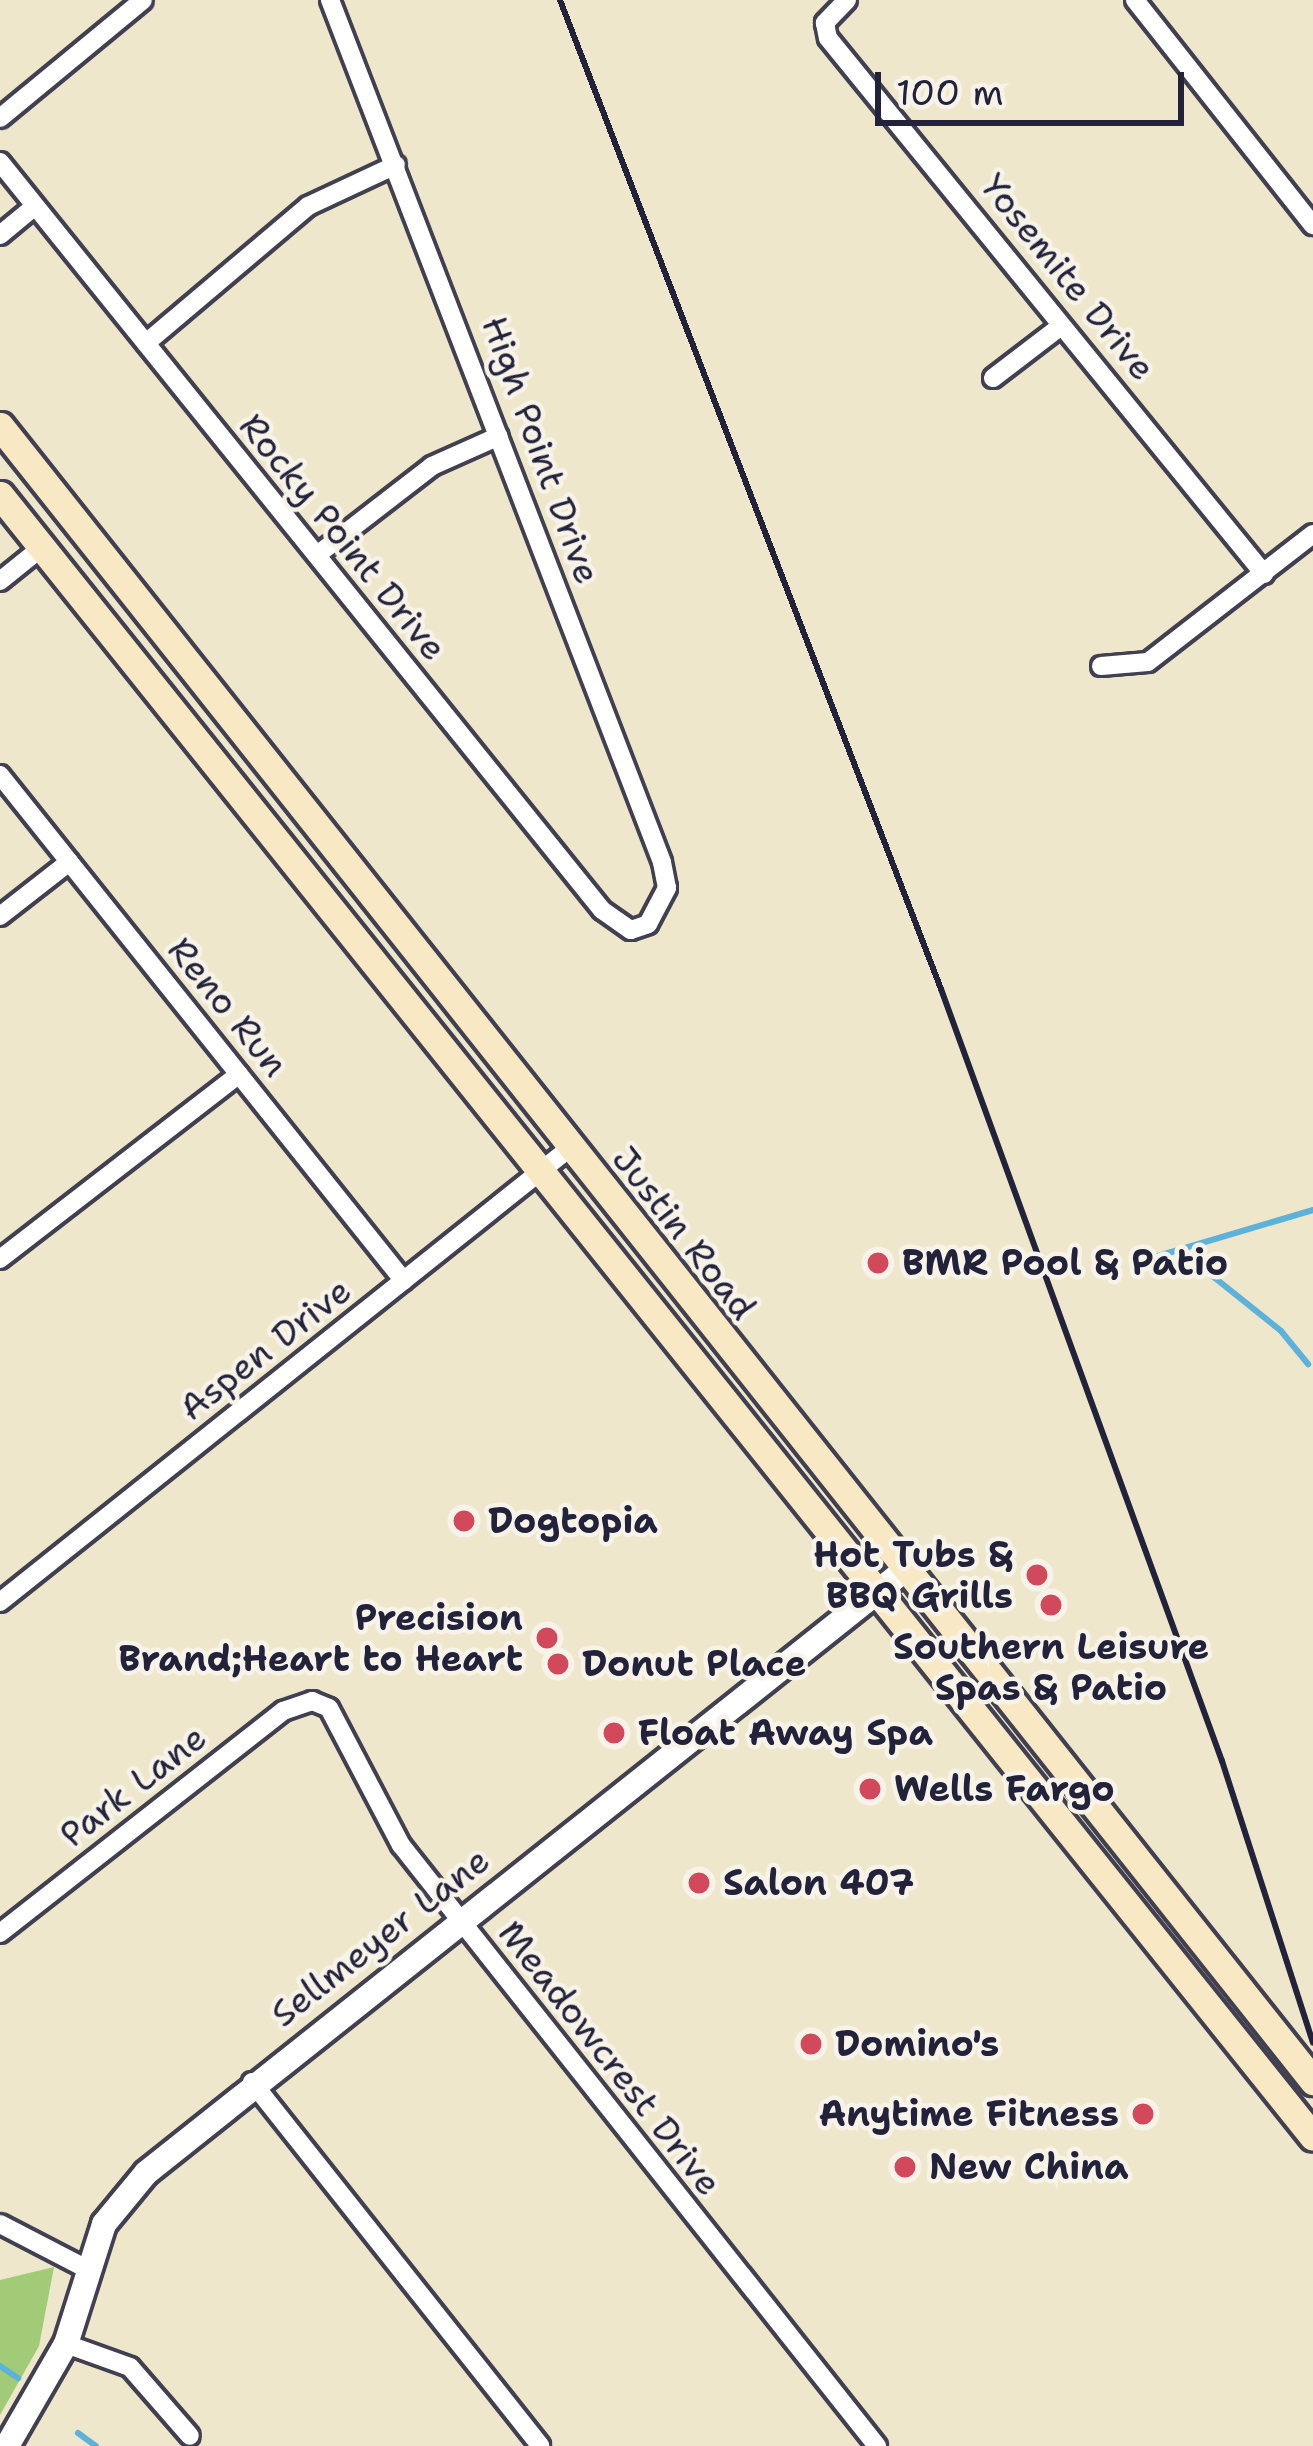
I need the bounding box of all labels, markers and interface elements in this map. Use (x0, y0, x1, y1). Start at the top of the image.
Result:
scale bar (881, 48, 1190, 122)
text: 100 m (896, 68, 1004, 117)
street label: Yosemite Drive (972, 165, 1164, 389)
street label: High Point Drive (473, 310, 609, 590)
street label: Rocky Point Drive (230, 405, 456, 669)
street label: Reno Run (159, 929, 297, 1085)
street label: Justin Road (603, 1138, 765, 1328)
place label: BMR Pool & Patio (902, 1241, 1228, 1285)
marker: BMR Pool & Patio (865, 1250, 891, 1276)
street label: Aspen Drive (170, 1269, 360, 1429)
place label: Dogtopia (488, 1499, 658, 1543)
marker: Dogtopia (451, 1508, 477, 1534)
place label: Hot Tubs & BBQ Grills (813, 1532, 1013, 1617)
marker: Hot Tubs & BBQ Grills (1024, 1562, 1050, 1588)
marker: Southern Leisure Spas & Patio (1038, 1592, 1064, 1618)
place label: Precision Brand;Heart to Heart (118, 1595, 523, 1680)
place label: Southern Leisure Spas & Patio (893, 1624, 1209, 1709)
marker: Precision Brand;Heart to Heart (534, 1625, 560, 1651)
place label: Donut Place (582, 1642, 806, 1686)
marker: Donut Place (545, 1651, 571, 1677)
place label: Float Away Spa (638, 1711, 933, 1755)
street label: Park Lane (51, 1716, 215, 1856)
marker: Float Away Spa (601, 1720, 627, 1746)
place label: Wells Fargo (894, 1767, 1115, 1811)
marker: Wells Fargo (857, 1776, 883, 1802)
street label: Sellmeyer Lane (262, 1838, 498, 2036)
place label: Salon 407 (723, 1861, 914, 1905)
marker: Salon 407 (686, 1870, 712, 1896)
street label: Meadowcrest Drive (489, 1912, 731, 2204)
place label: Domino's (835, 2022, 999, 2066)
marker: Domino's (798, 2031, 824, 2057)
place label: Anytime Fitness (819, 2092, 1119, 2136)
marker: Anytime Fitness (1130, 2101, 1156, 2127)
place label: New China (929, 2145, 1129, 2189)
marker: New China (892, 2154, 918, 2180)

